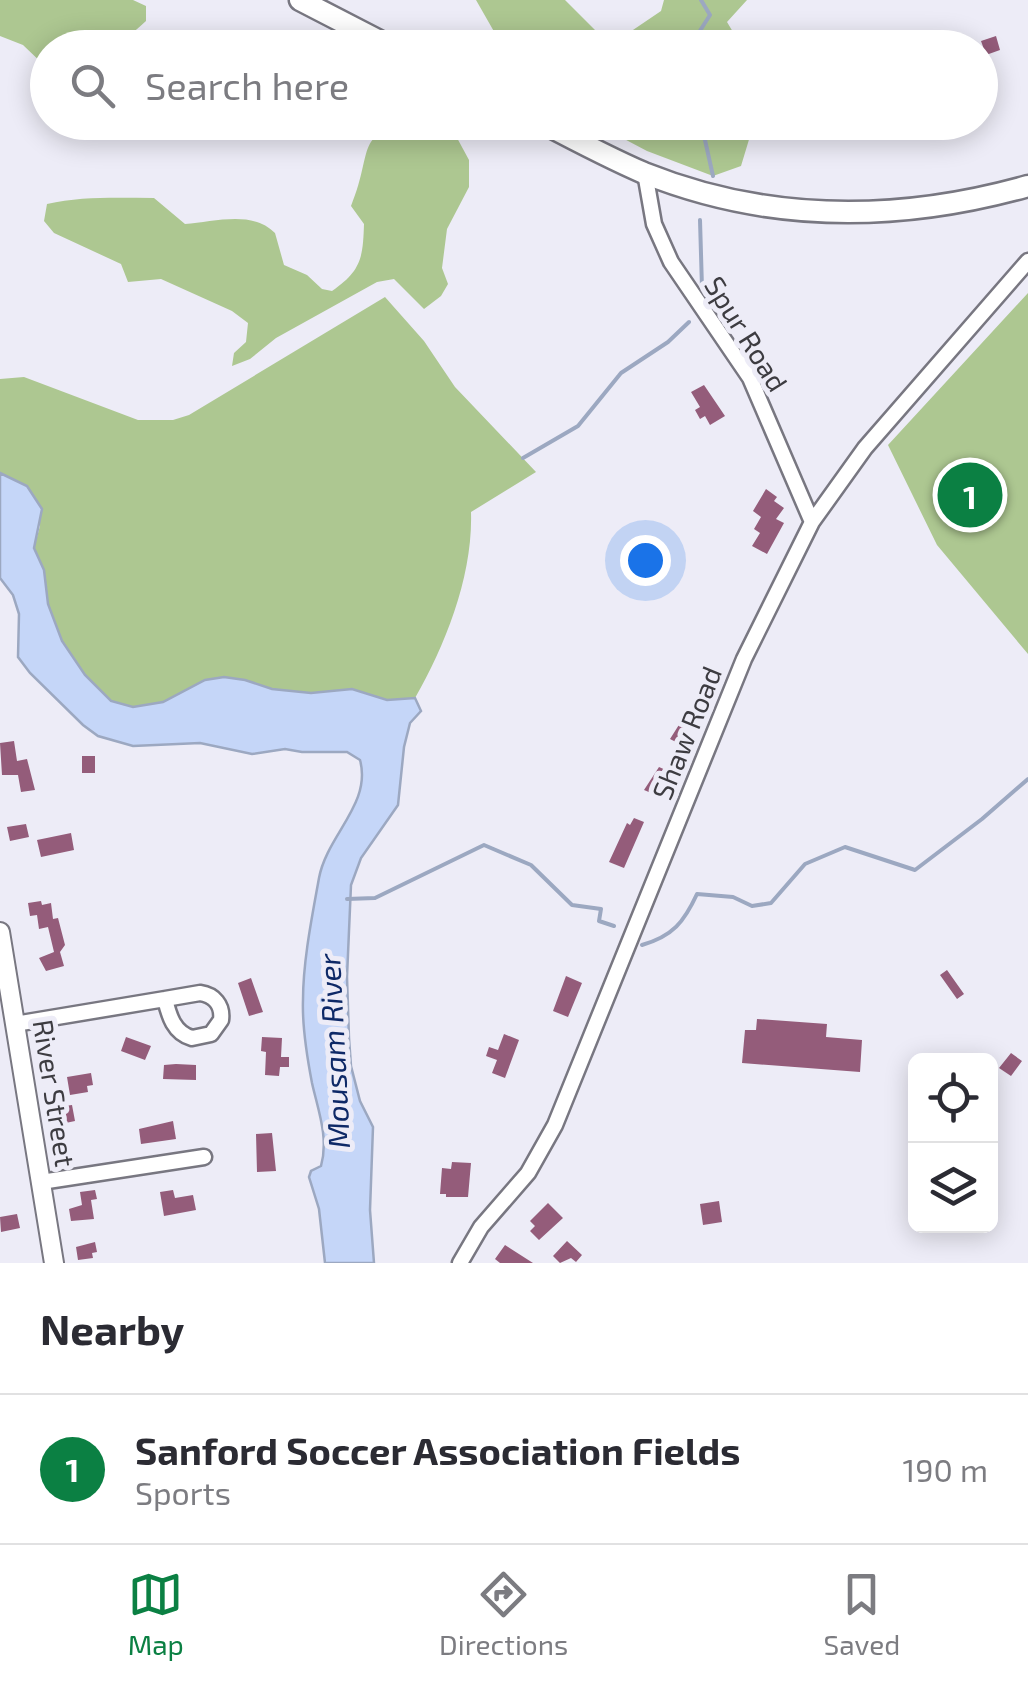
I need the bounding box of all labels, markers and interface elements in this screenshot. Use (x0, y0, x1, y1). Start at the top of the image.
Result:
search box (30, 30, 998, 140)
icon: search (65, 58, 120, 113)
text: Search here (145, 62, 349, 108)
street label: Spur Road (698, 270, 796, 397)
pin: 1 (938, 458, 1002, 532)
your location (620, 535, 671, 586)
street label: Shaw Road (644, 661, 728, 804)
water label: Mousam River (310, 952, 356, 1150)
street label: River Street (27, 1017, 83, 1169)
map controls (908, 1053, 998, 1233)
button: locate (908, 1053, 998, 1143)
button: layers (908, 1143, 998, 1233)
text: Nearby (40, 1303, 184, 1353)
text: Sanford Soccer Association Fields (135, 1427, 740, 1473)
text: 1 (66, 1450, 79, 1488)
text: 190 m (902, 1450, 988, 1488)
text: Sports (135, 1473, 231, 1511)
tab: Map (128, 1567, 184, 1661)
tab: Directions (439, 1567, 568, 1661)
tab: Saved (824, 1567, 900, 1661)

